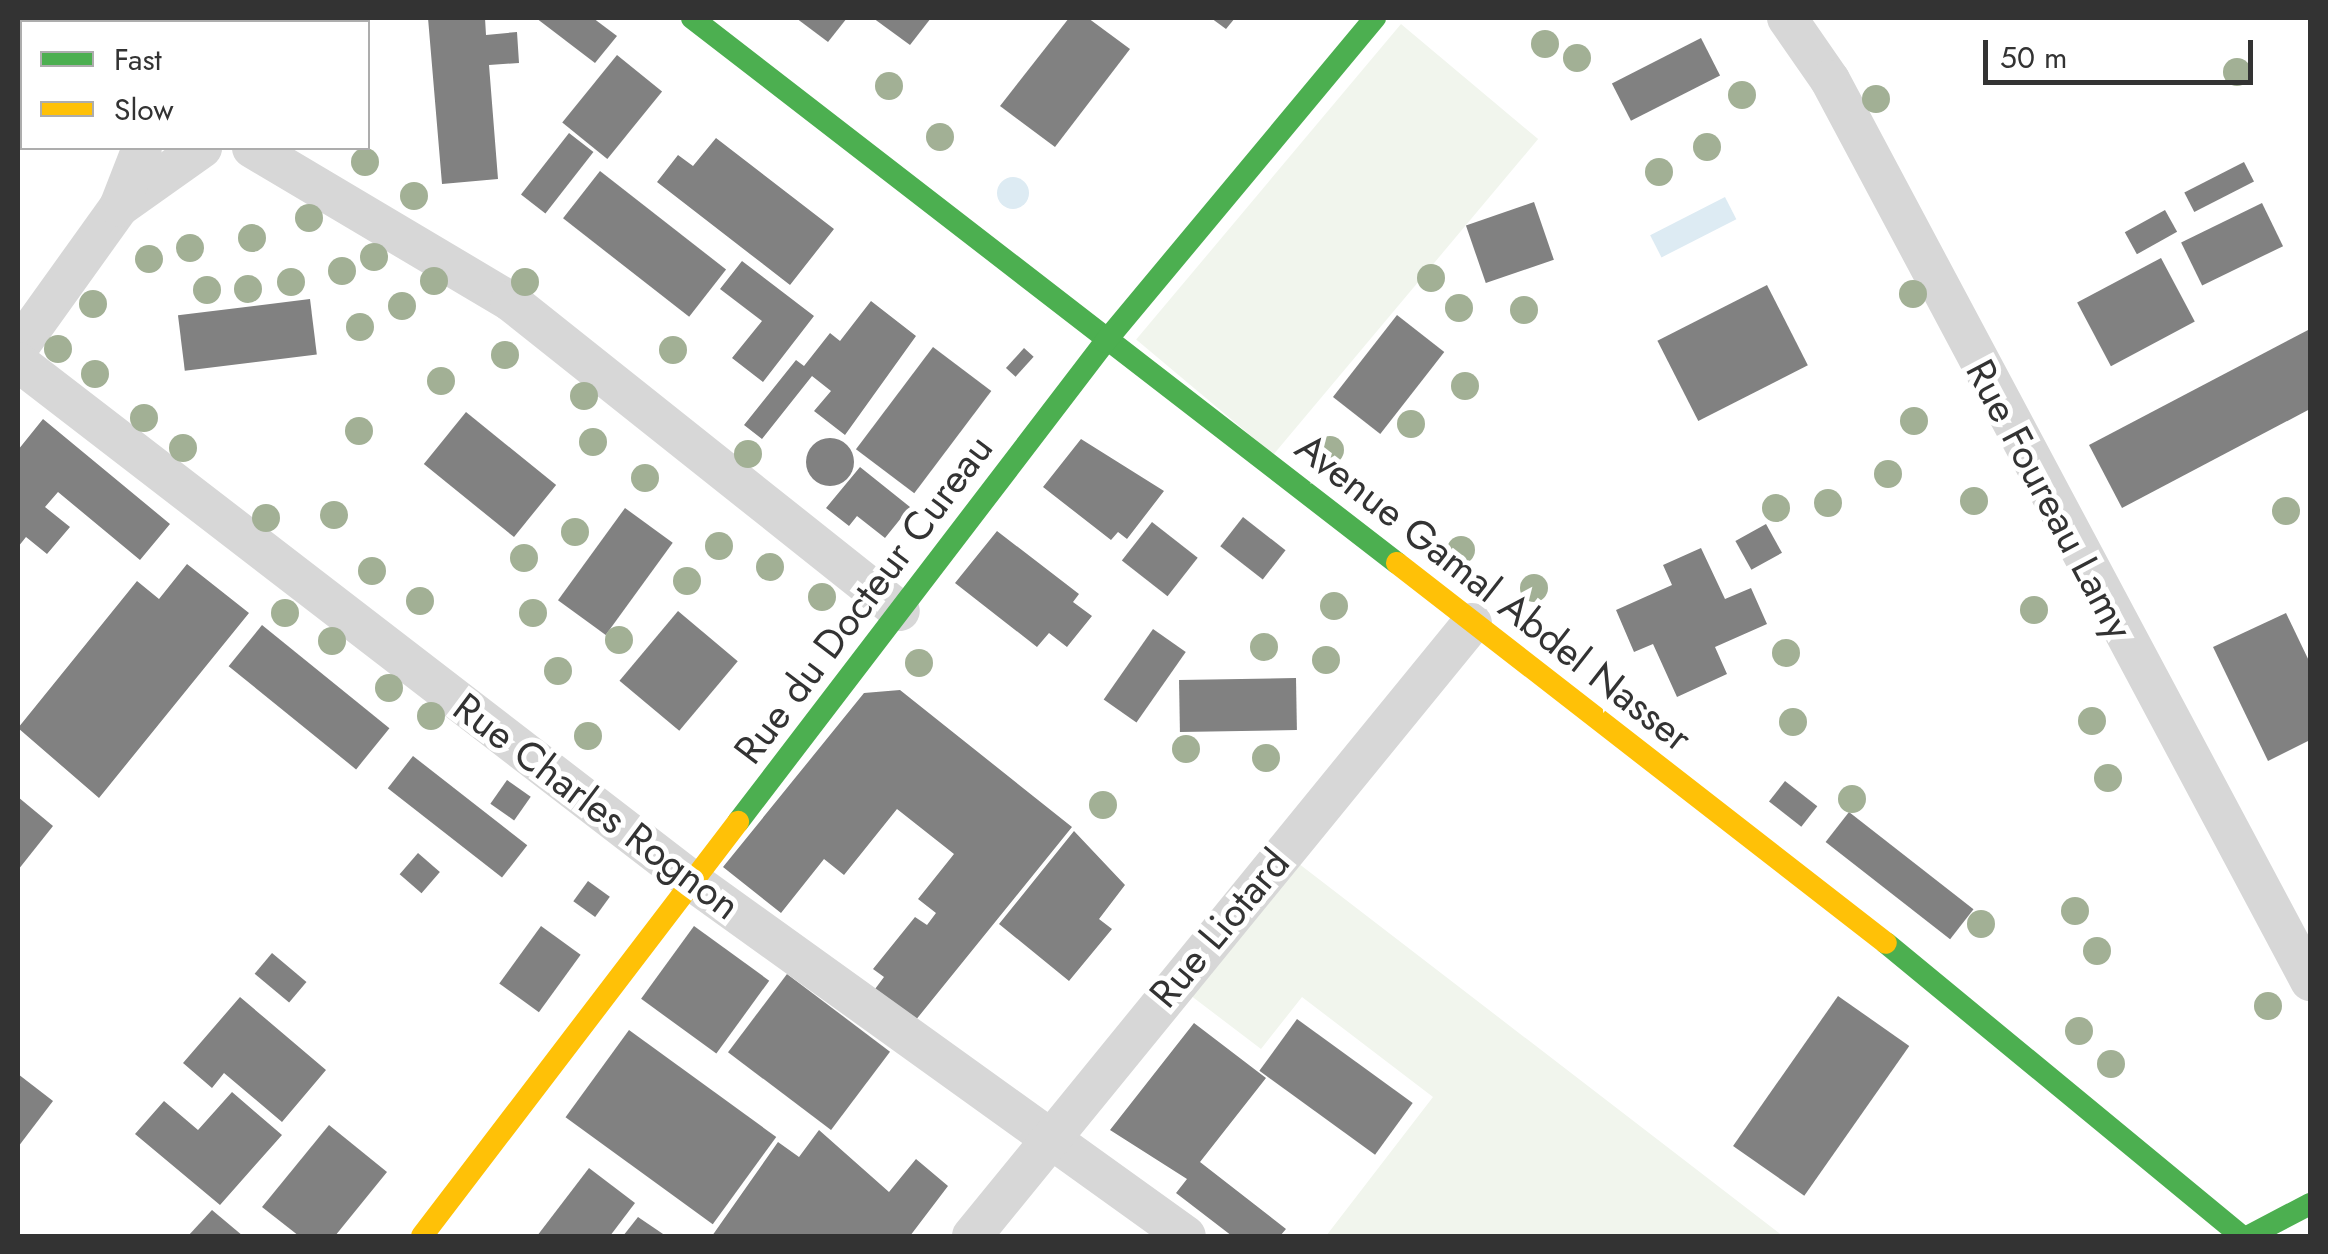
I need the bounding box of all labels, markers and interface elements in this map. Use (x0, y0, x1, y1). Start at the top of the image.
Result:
legend (20, 20, 370, 150)
scale bar (1988, 20, 2258, 82)
text: 50 m (2000, 36, 2067, 79)
text: Fast (114, 38, 162, 81)
text: Slow (114, 88, 174, 131)
street label: Rue Foureau Lamy (1956, 351, 2144, 647)
street label: Avenue Gamal Abdel Nasser (1287, 423, 1701, 761)
street label: Rue du Docteur Cureau (724, 425, 1002, 773)
street label: Rue Charles Rognon (444, 683, 750, 929)
street label: Rue Liotard (1139, 839, 1299, 1017)

